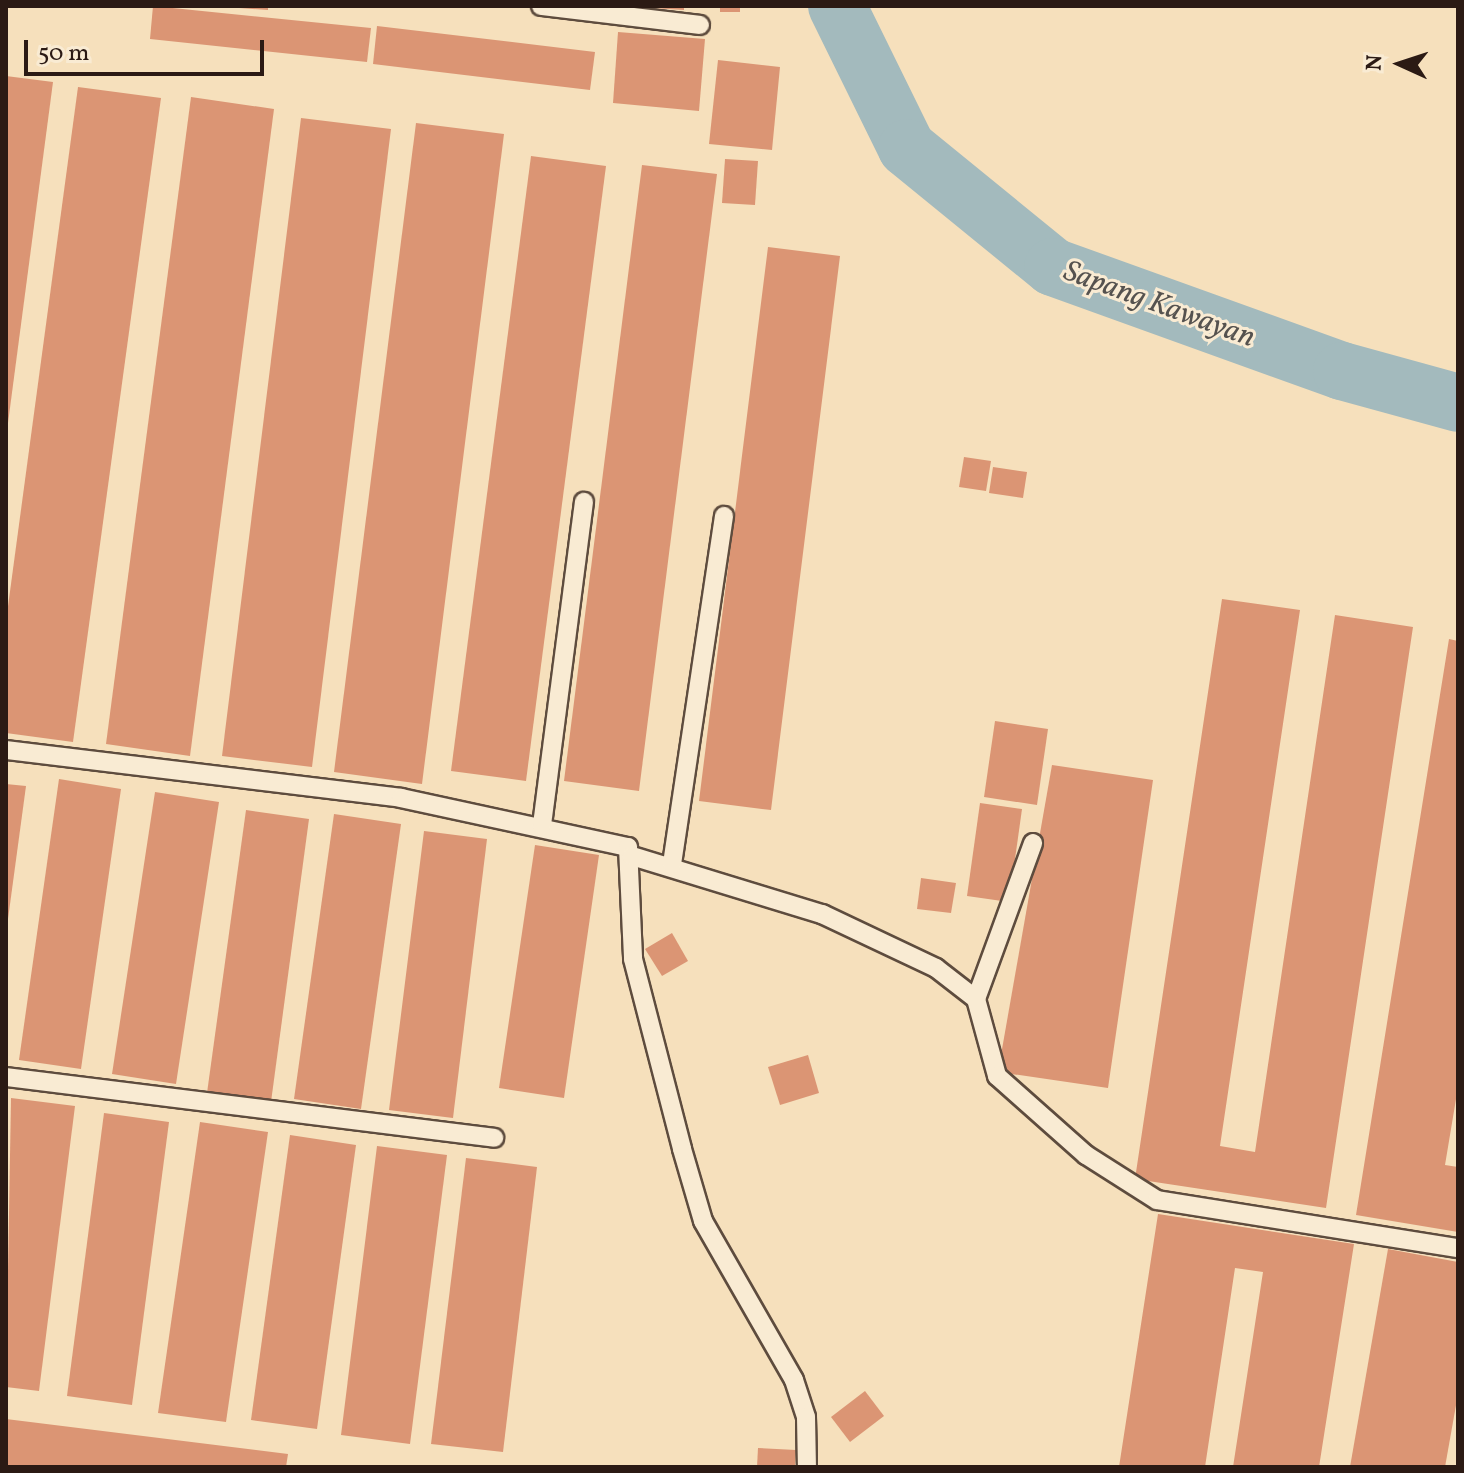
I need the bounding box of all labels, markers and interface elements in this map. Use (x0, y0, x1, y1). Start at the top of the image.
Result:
scale bar (28, 24, 268, 74)
north arrow (1360, 24, 1440, 104)
text: 50 m (38, 37, 90, 71)
text: N (1360, 54, 1391, 72)
water label: Sapang Kawayan (1058, 254, 1260, 356)

